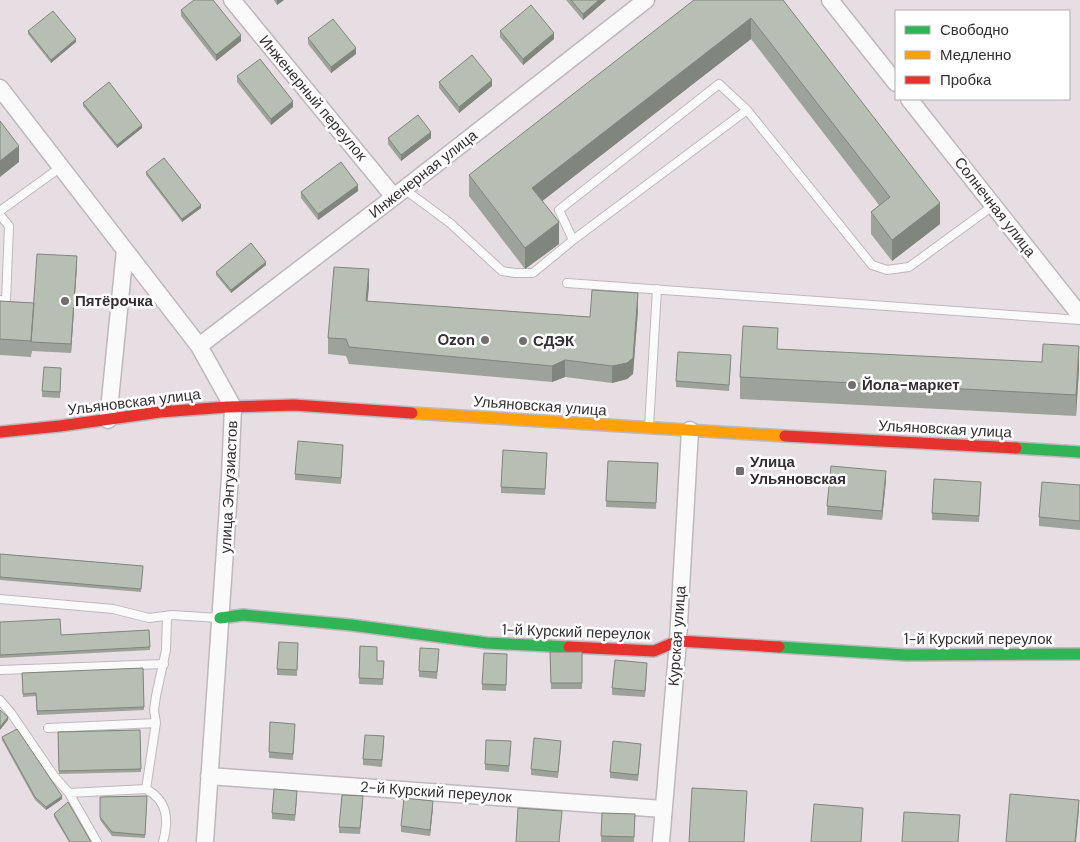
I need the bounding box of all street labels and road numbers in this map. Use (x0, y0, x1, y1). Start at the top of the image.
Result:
street label: Инженерный переулок (255, 31, 372, 165)
street label: Инженерная улица (365, 125, 482, 223)
street label: Солнечная улица (950, 153, 1041, 262)
street label: Ульяновская улица (66, 384, 202, 420)
street label: Ульяновская улица (473, 391, 608, 421)
street label: Ульяновская улица (878, 416, 1013, 443)
street label: улица Энтузиастов (216, 420, 242, 554)
street label: Курская улица (664, 585, 691, 687)
street label: 1-й Курский переулок (502, 619, 651, 645)
street label: 1-й Курский переулок (904, 629, 1053, 649)
street label: 2-й Курский переулок (359, 777, 513, 807)

